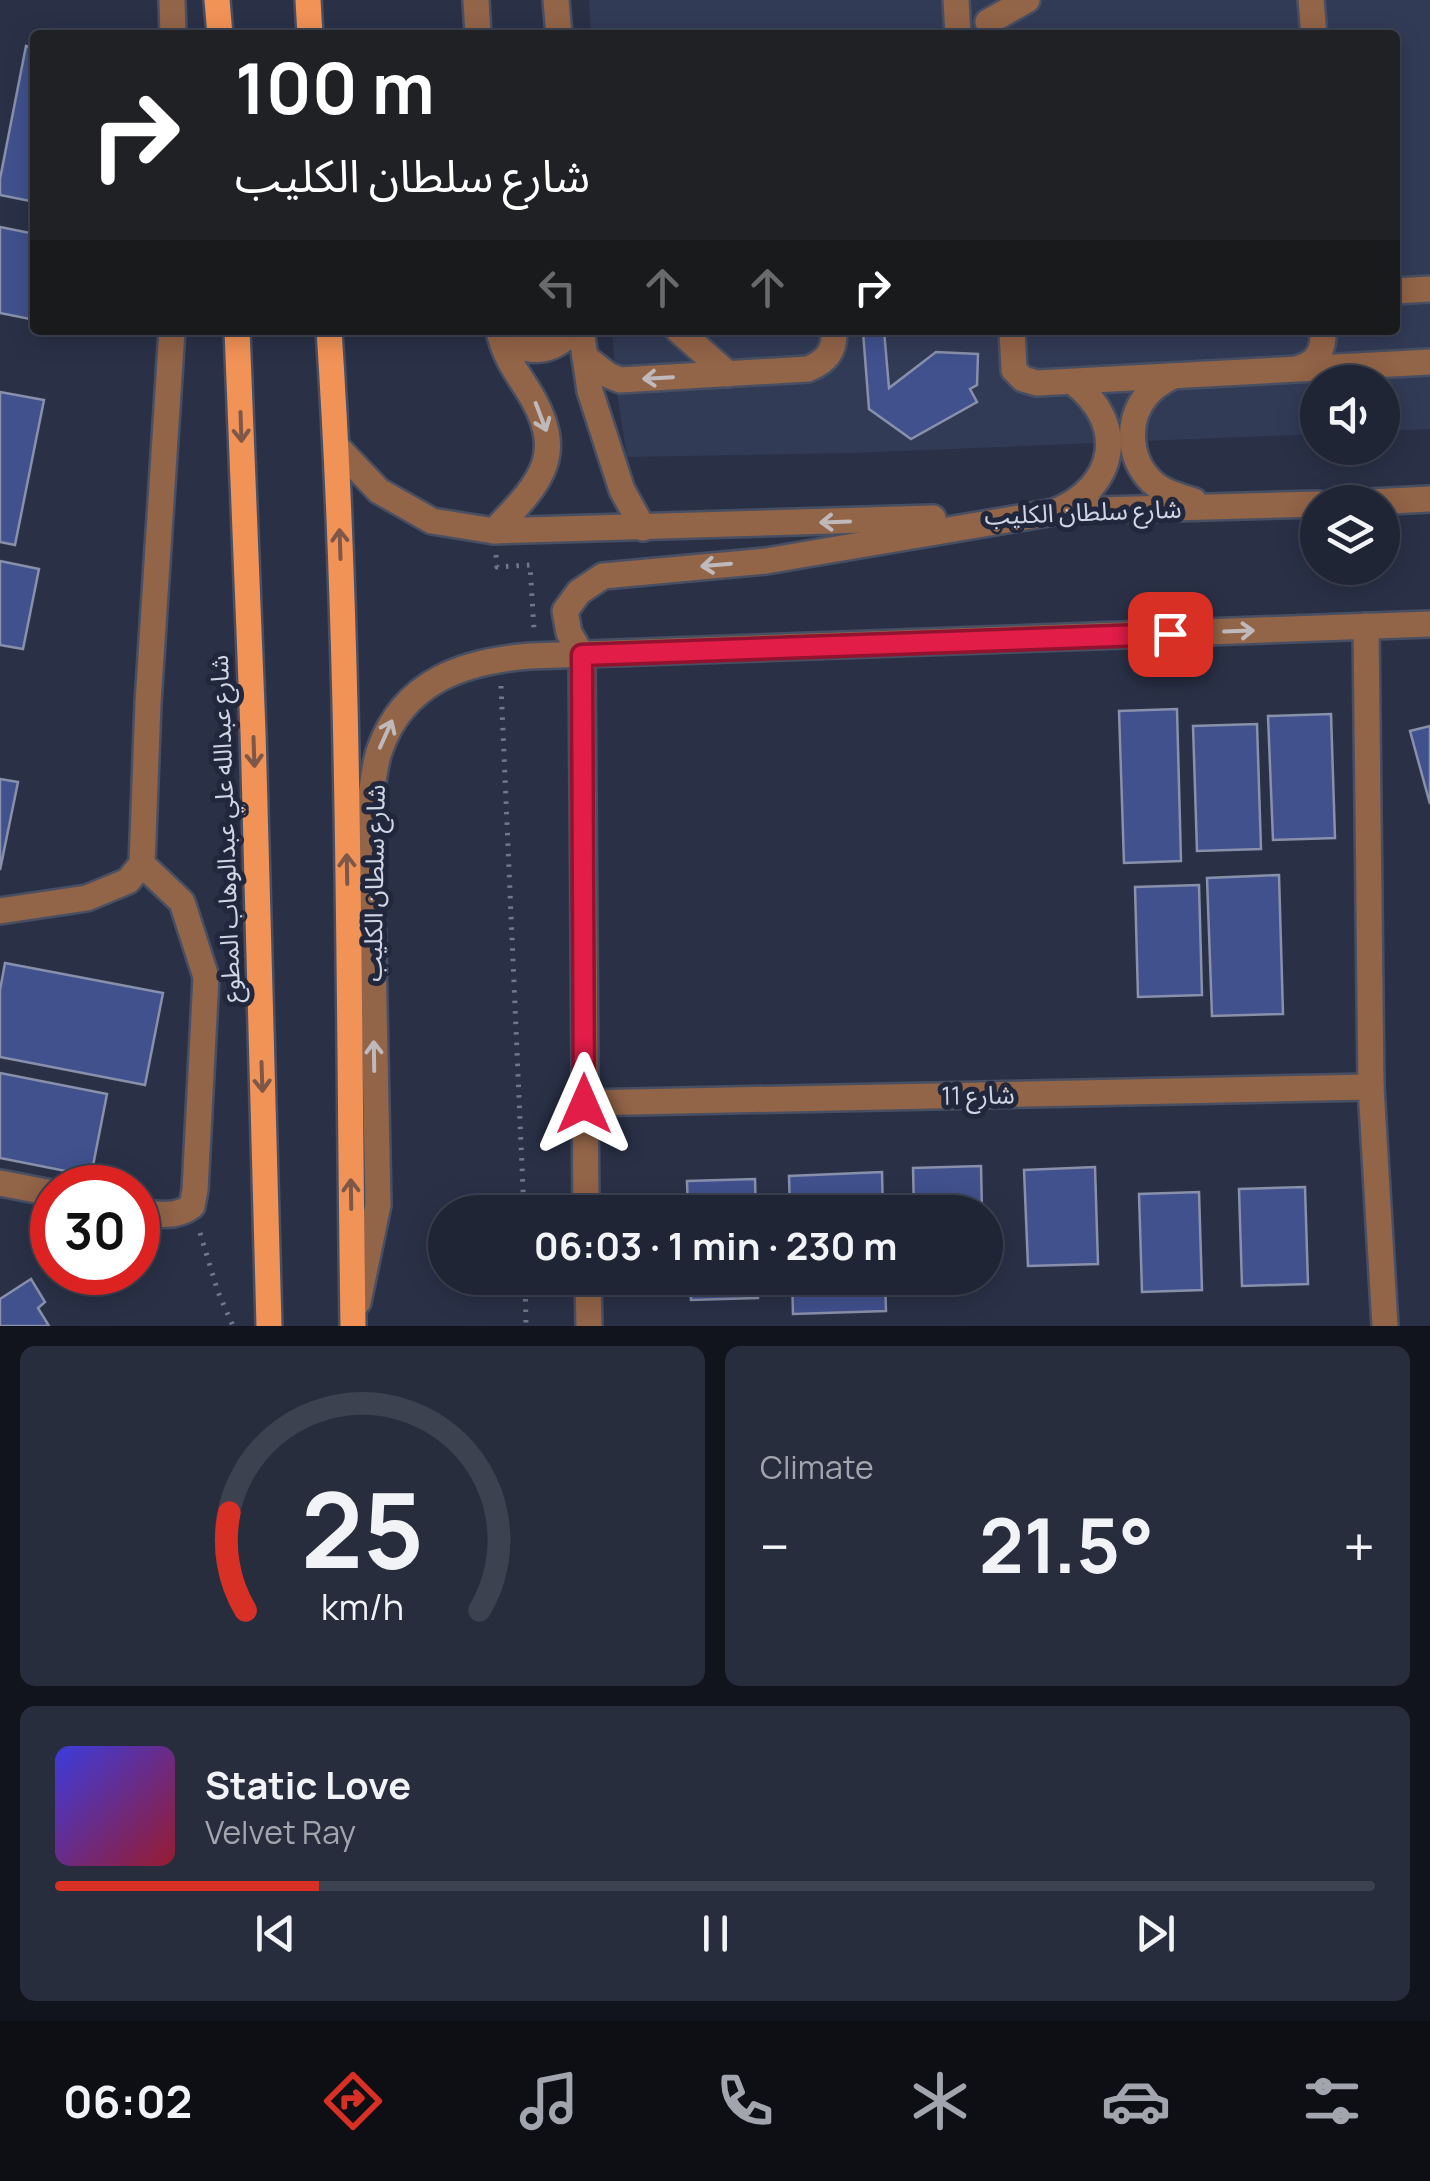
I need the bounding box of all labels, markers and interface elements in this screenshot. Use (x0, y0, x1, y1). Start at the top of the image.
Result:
text: 100 m (235, 39, 435, 135)
icon: right (70, 70, 200, 200)
text: شارع سلطان الكليب (235, 144, 590, 206)
icon: left (530, 260, 585, 315)
icon: ahead (635, 260, 690, 315)
icon: ahead (740, 260, 795, 315)
icon: right (845, 260, 900, 315)
map controls (1300, 365, 1400, 585)
button: sound (1300, 365, 1400, 465)
one-way arrow (643, 369, 675, 388)
one-way arrow (533, 401, 551, 432)
one-way arrow (231, 411, 250, 443)
button: layers (1300, 485, 1400, 585)
street label: شارع سلطان الكليب (984, 491, 1182, 534)
one-way arrow (820, 513, 852, 532)
one-way arrow (330, 528, 349, 560)
one-way arrow (700, 556, 733, 575)
pin (1128, 592, 1213, 677)
icon: arrive (1143, 607, 1198, 662)
one-way arrow (1222, 621, 1254, 640)
street label: شارع عبدالله علي عبدالوهاب المطوع (201, 654, 251, 1004)
one-way arrow (378, 719, 396, 750)
one-way arrow (244, 736, 263, 768)
street label: شارع سلطان الكليب (354, 784, 395, 982)
one-way arrow (338, 853, 356, 886)
one-way arrow (365, 1041, 384, 1073)
position arrow (532, 1052, 636, 1156)
one-way arrow (253, 1061, 272, 1093)
street label: شارع 11 (941, 1076, 1015, 1115)
speed limit sign: 30 (30, 1165, 160, 1295)
one-way arrow (342, 1178, 360, 1210)
text: 06:03 · 1 min · 230 m (534, 1219, 897, 1271)
text: Climate (760, 1445, 874, 1489)
text: 25 (301, 1457, 424, 1599)
text: 21.5° (979, 1493, 1154, 1596)
text: − (760, 1508, 790, 1584)
text: + (1343, 1508, 1375, 1584)
text: km/h (321, 1582, 404, 1631)
text: Static Love (205, 1758, 411, 1810)
text: Velvet Ray (205, 1810, 356, 1854)
icon: previous (248, 1906, 303, 1961)
icon: pause (688, 1906, 743, 1961)
icon: next (1128, 1906, 1183, 1961)
icon: directions (318, 2066, 388, 2136)
icon: music (514, 2066, 584, 2136)
icon: phone (710, 2066, 780, 2136)
icon: climate (905, 2066, 975, 2136)
icon: car (1101, 2066, 1171, 2136)
icon: filters (1297, 2066, 1367, 2136)
text: 06:02 (63, 2070, 192, 2132)

